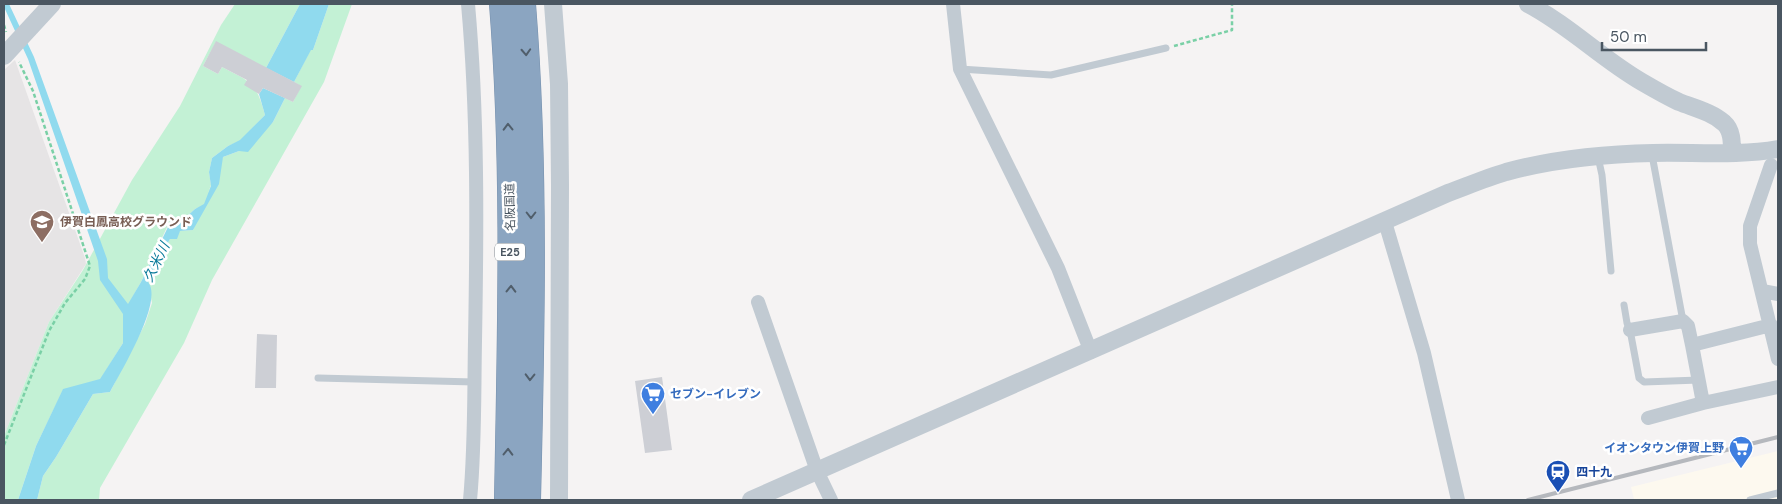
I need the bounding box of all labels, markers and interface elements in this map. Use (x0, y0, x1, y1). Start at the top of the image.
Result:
scale bar (1602, 20, 1706, 52)
text: 50 m (1610, 27, 1647, 47)
one-way arrow (521, 49, 532, 57)
one-way arrow (503, 122, 514, 130)
street label: 名阪国道 (502, 183, 518, 231)
school or university icon: 伊賀白鳳高校グラウンド (29, 209, 55, 243)
one-way arrow (526, 212, 536, 219)
place label: 伊賀白鳳高校グラウンド (60, 214, 192, 230)
water label: 久米川 (139, 237, 174, 285)
road number: E25 (495, 243, 525, 260)
one-way arrow (505, 285, 516, 293)
one-way arrow (525, 374, 535, 382)
supermarket icon: セブン-イレブン (640, 381, 666, 415)
place label: セブン-イレブン (670, 386, 761, 402)
supermarket icon: イオンタウン伊賀上野 (1728, 435, 1754, 469)
place label: イオンタウン伊賀上野 (1604, 440, 1724, 456)
one-way arrow (502, 447, 513, 455)
station icon: 四十九 (1545, 459, 1571, 493)
place label: 四十九 (1576, 464, 1612, 480)

